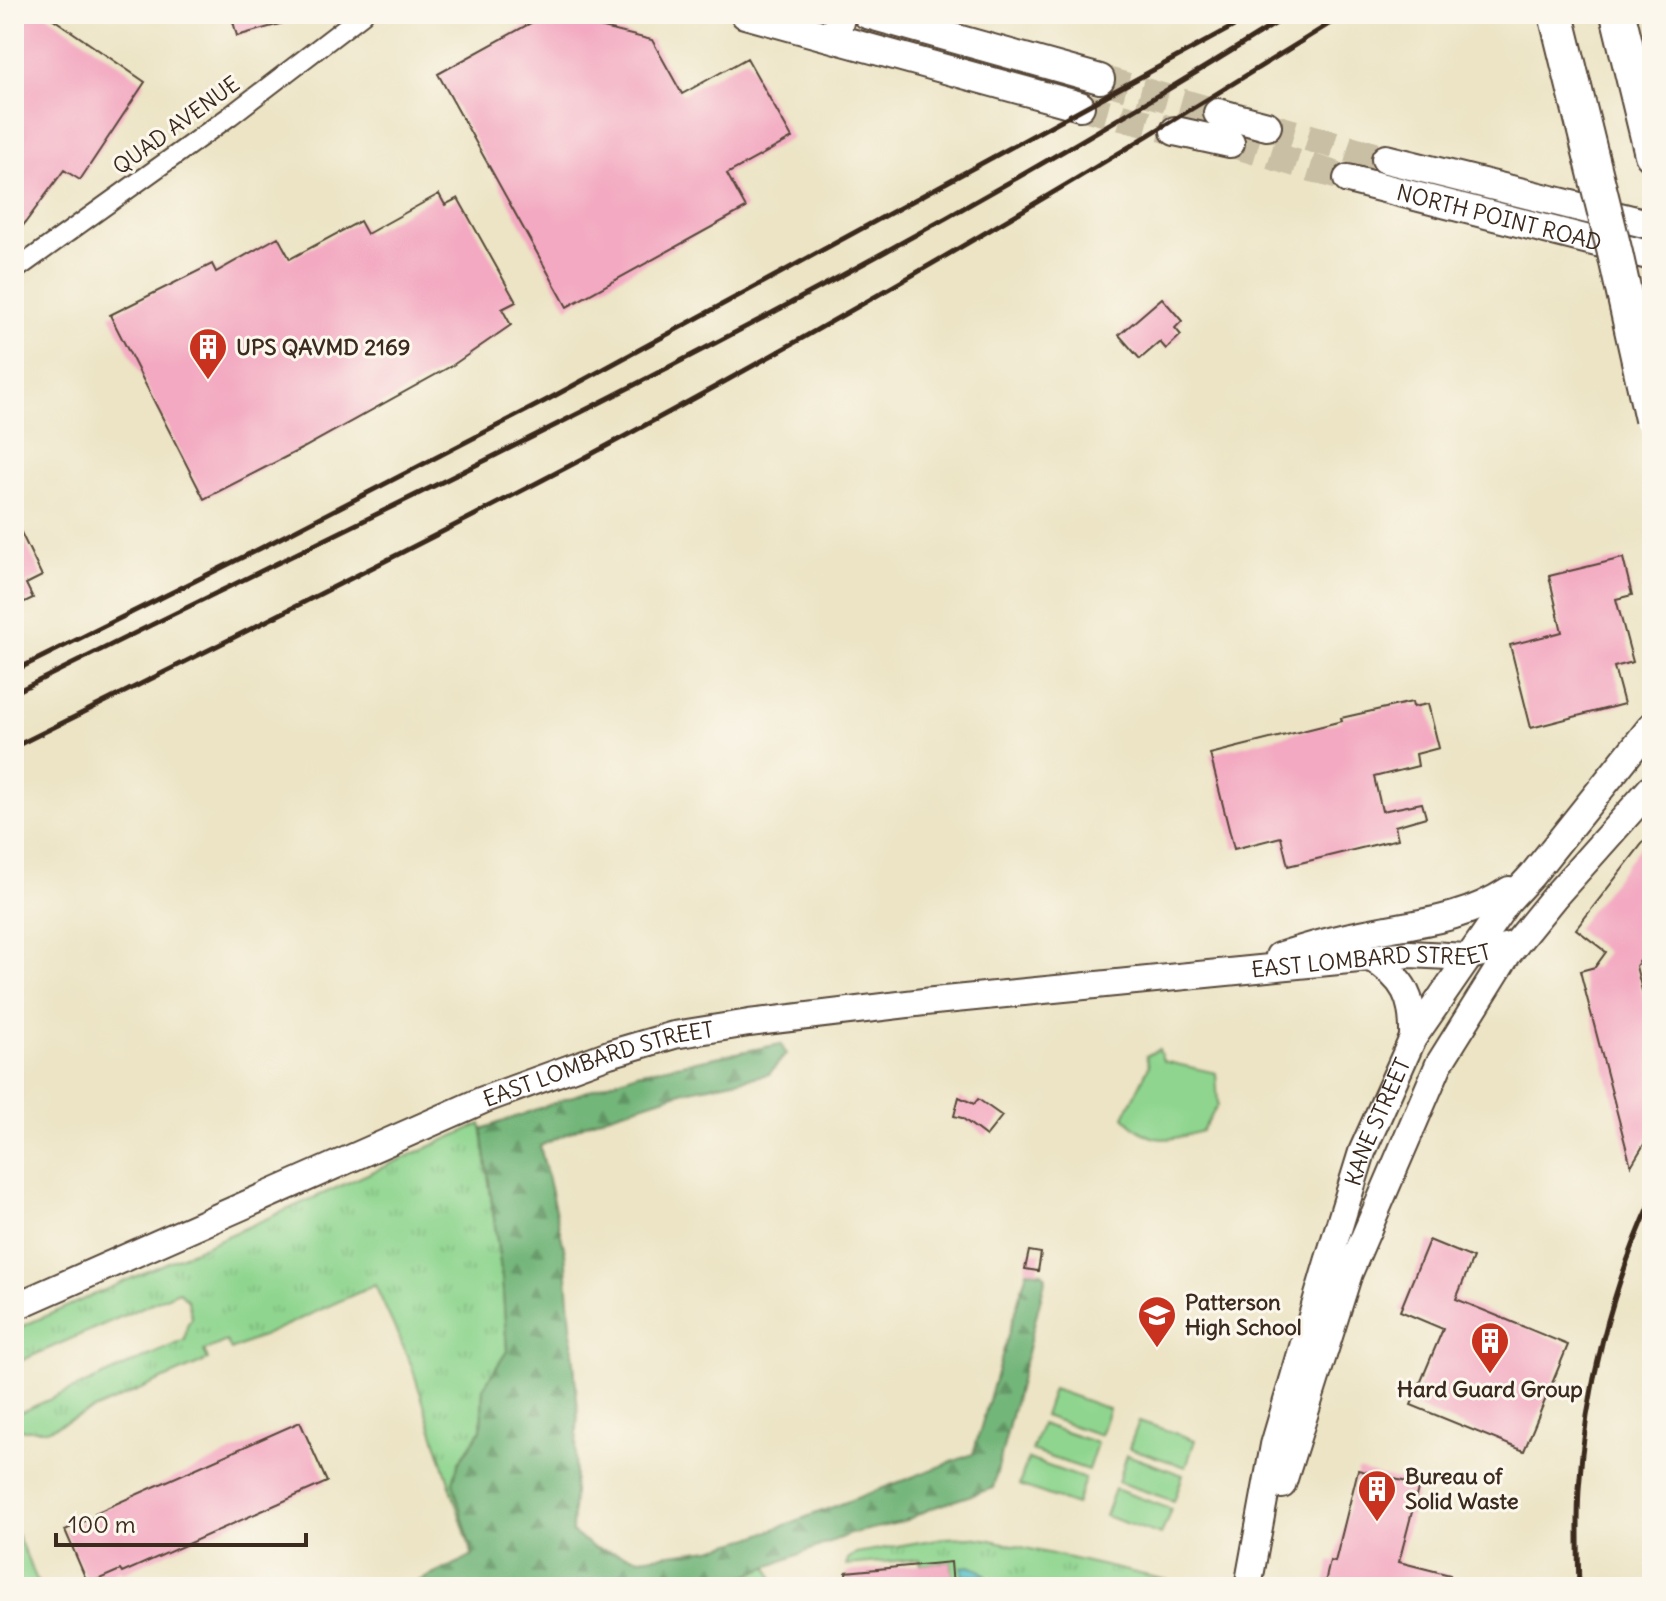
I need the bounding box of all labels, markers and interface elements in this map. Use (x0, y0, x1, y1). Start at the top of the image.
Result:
street label: QUAD AVENUE (107, 70, 245, 180)
street label: NORTH POINT ROAD (1394, 178, 1605, 257)
building icon: UPS QAVMD 2169 (187, 326, 229, 381)
place label: UPS QAVMD 2169 (236, 333, 410, 361)
street label: EAST LOMBARD STREET (1250, 937, 1494, 984)
street label: EAST LOMBARD STREET (479, 1015, 715, 1113)
street label: KANE STREET (1338, 1053, 1416, 1189)
place label: Patterson High School (1185, 1288, 1302, 1341)
school or university icon: Patterson High School (1136, 1294, 1178, 1349)
building icon: Hard Guard Group (1469, 1320, 1511, 1375)
place label: Hard Guard Group (1397, 1375, 1583, 1403)
place label: Bureau of Solid Waste (1405, 1462, 1519, 1515)
building icon: Bureau of Solid Waste (1356, 1468, 1398, 1523)
scale bar (56, 1497, 306, 1547)
text: 100 m (68, 1509, 136, 1539)

